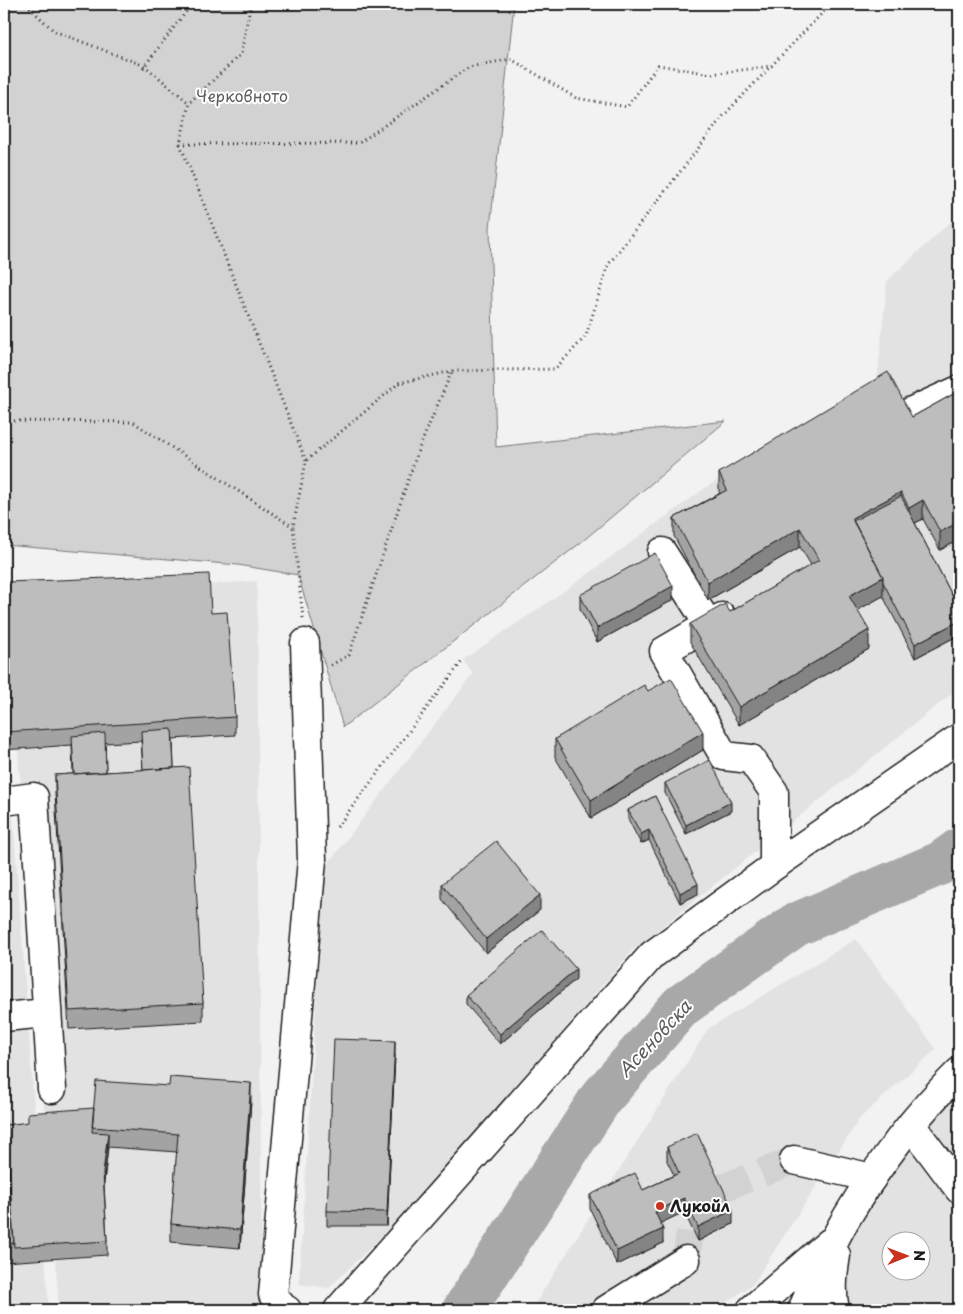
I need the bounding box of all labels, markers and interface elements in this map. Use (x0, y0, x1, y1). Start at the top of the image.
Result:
park label: Черковното (196, 83, 288, 107)
water label: Асеновска (611, 993, 697, 1083)
place label: Лукойл (670, 1193, 730, 1217)
marker: Лукойл (654, 1200, 666, 1212)
north arrow (880, 1232, 930, 1282)
text: N (909, 1250, 930, 1261)

